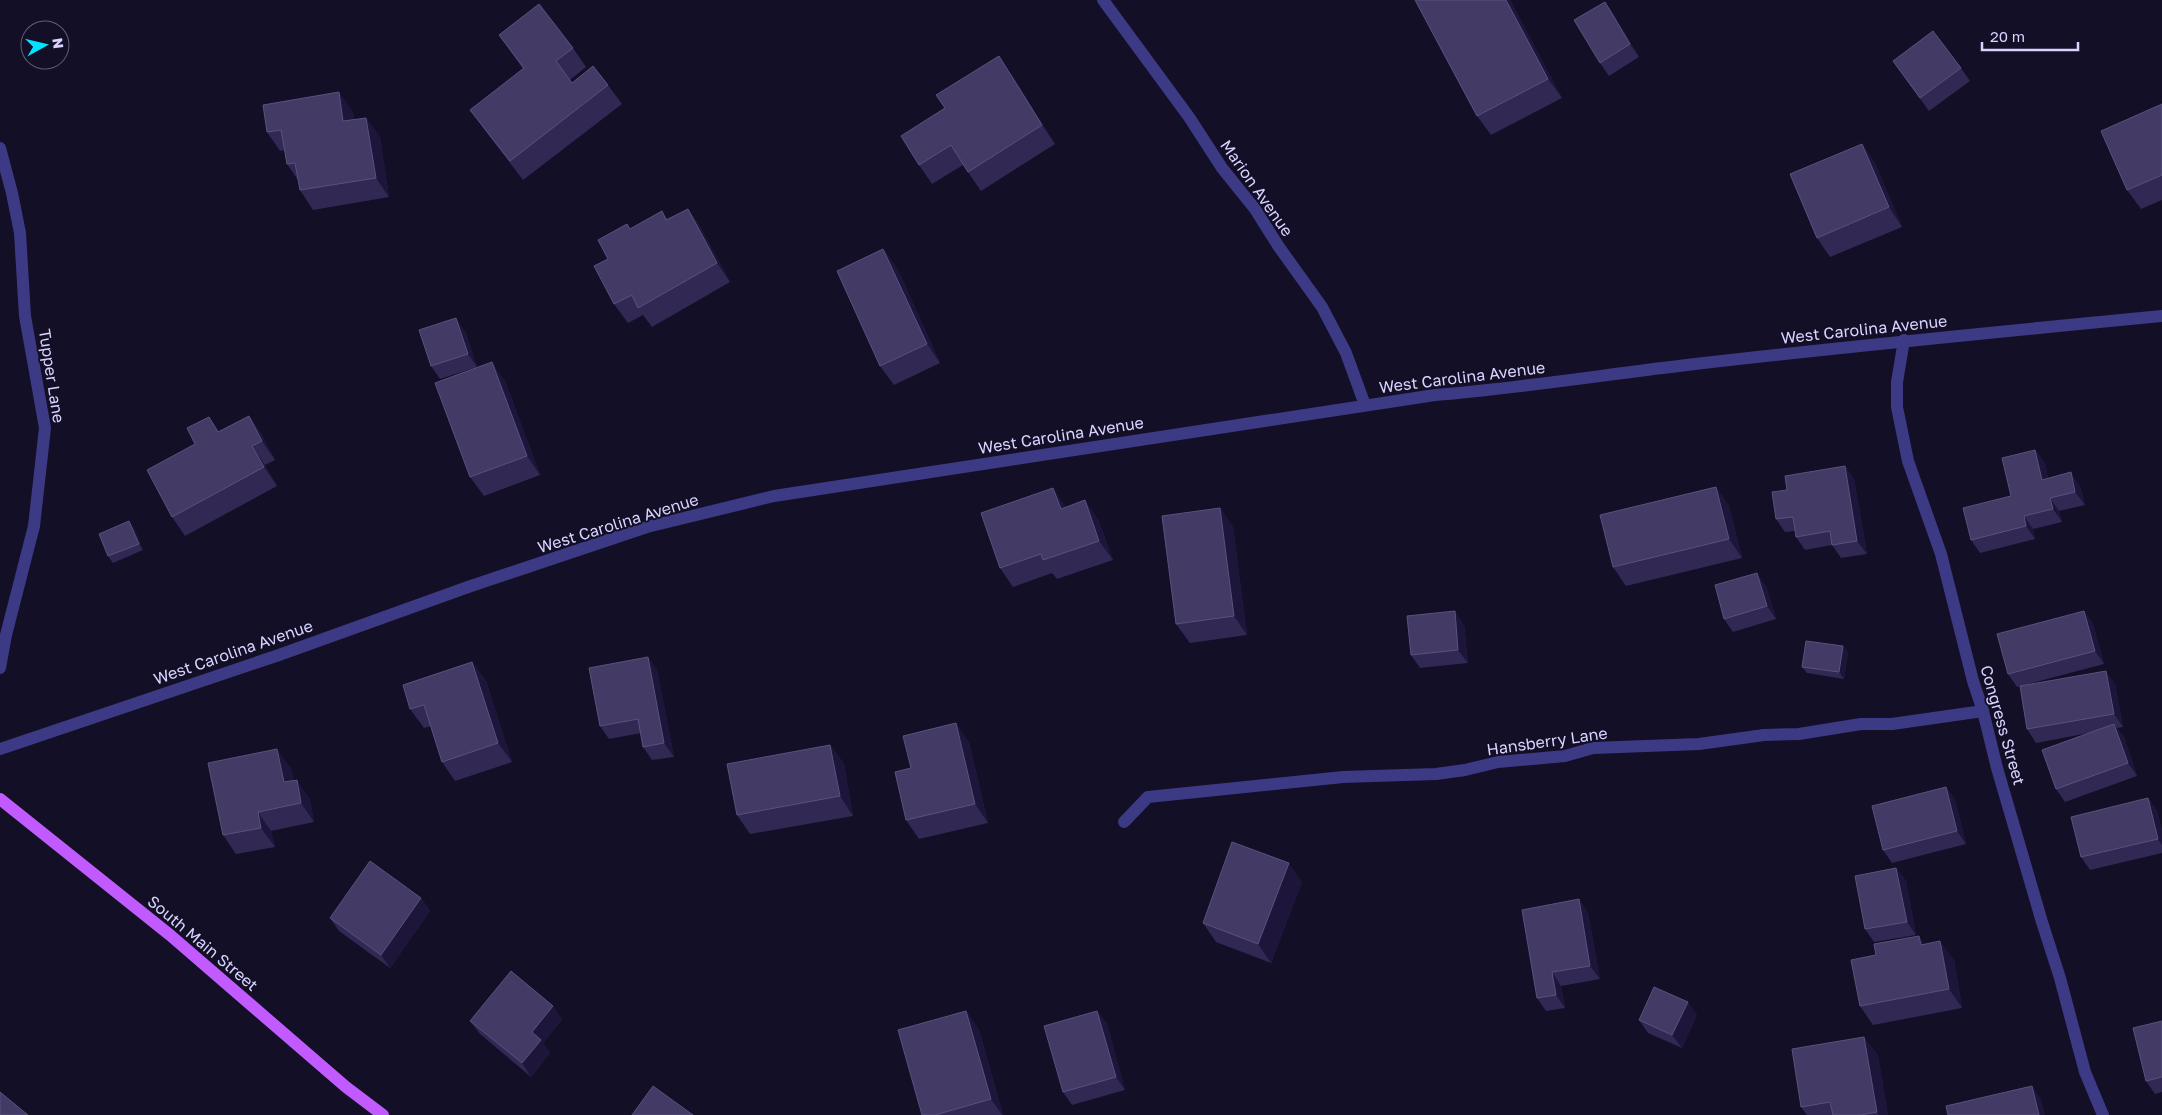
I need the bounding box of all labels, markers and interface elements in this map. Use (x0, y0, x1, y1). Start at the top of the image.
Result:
north arrow (20, 20, 70, 70)
scale bar (1982, 20, 2078, 52)
text: 20 m (1990, 27, 2025, 45)
text: N (49, 37, 68, 50)
street label: Marion Avenue (1216, 136, 1298, 240)
street label: West Carolina Avenue (1780, 310, 1948, 348)
street label: Tupper Lane (35, 328, 69, 424)
street label: West Carolina Avenue (1378, 357, 1546, 397)
street label: West Carolina Avenue (977, 412, 1145, 458)
street label: West Carolina Avenue (535, 489, 701, 557)
street label: West Carolina Avenue (151, 615, 315, 689)
street label: Congress Street (1976, 663, 2030, 787)
street label: Hansberry Lane (1485, 723, 1609, 759)
street label: South Main Street (144, 891, 262, 995)

